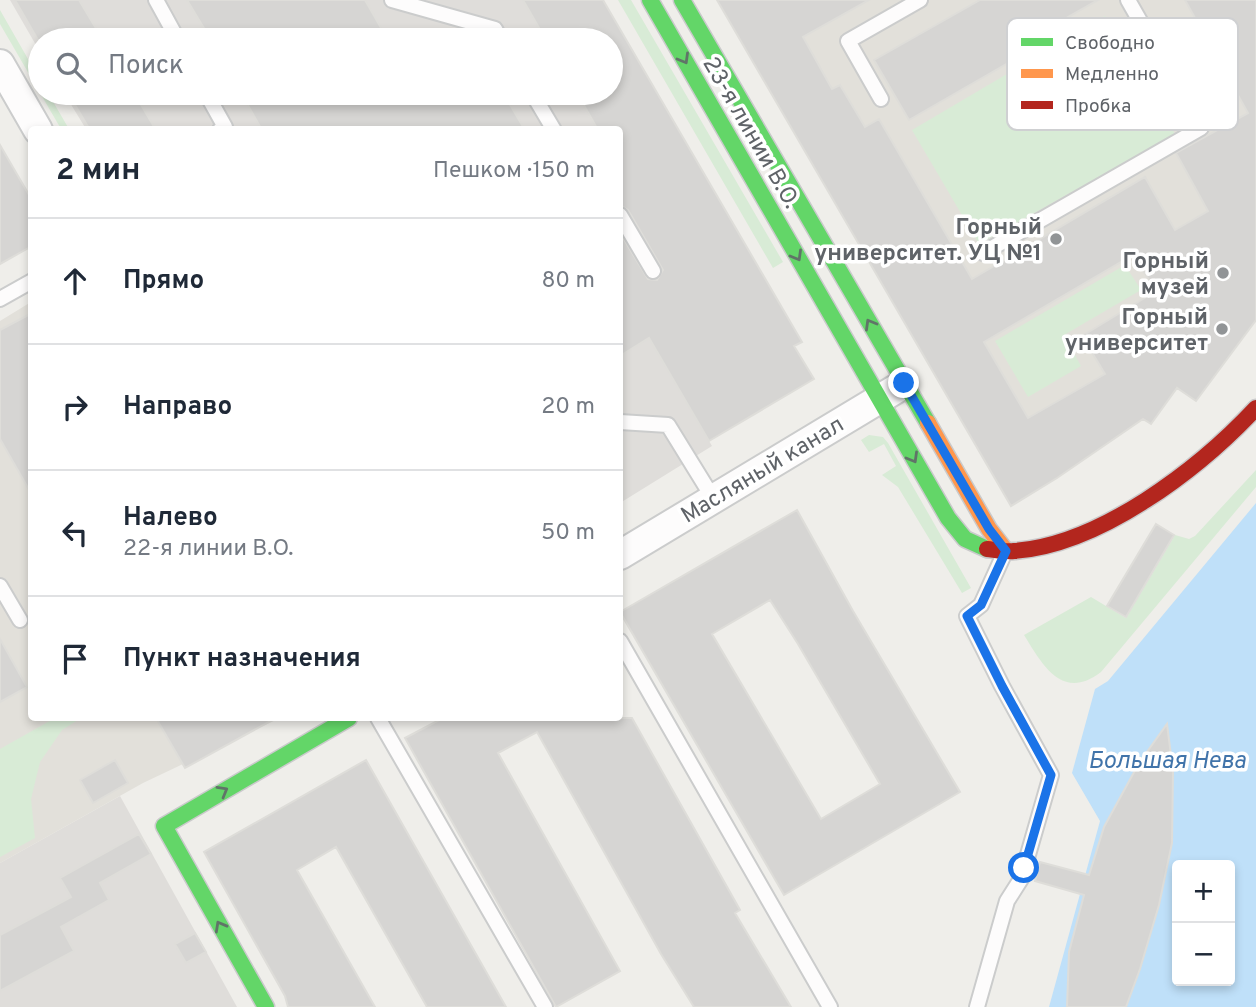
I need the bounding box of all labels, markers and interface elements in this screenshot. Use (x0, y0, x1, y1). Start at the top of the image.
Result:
legend (1007, 18, 1238, 130)
search box (28, 28, 623, 105)
text: Свободно (1065, 32, 1155, 56)
icon: search (52, 48, 90, 86)
text: Поиск (108, 50, 184, 83)
one-way arrow (675, 52, 688, 65)
street label: 23-я линии В.О. (695, 52, 805, 214)
text: Медленно (1065, 63, 1159, 87)
text: Пробка (1065, 95, 1131, 119)
text: 2 мин (56, 153, 140, 190)
text: Пешком · 150 m (433, 157, 595, 186)
place label: Горный университет. УЦ №1 (814, 214, 1042, 269)
marker: Горный университет. УЦ №1 (1048, 231, 1064, 247)
place label: Горный музей (1122, 248, 1209, 303)
one-way arrow (789, 249, 802, 262)
icon: ahead (56, 262, 94, 300)
text: Прямо (123, 265, 204, 298)
marker: Горный музей (1215, 265, 1231, 281)
text: 80 m (542, 267, 595, 296)
place label: Горный университет (1065, 304, 1208, 359)
one-way arrow (866, 319, 879, 332)
marker: Горный университет (1214, 321, 1230, 337)
route end (888, 367, 919, 398)
icon: right (56, 388, 94, 426)
text: Направо (123, 391, 232, 424)
text: 20 m (541, 393, 595, 422)
street label: Масляный канал (676, 411, 850, 531)
one-way arrow (905, 450, 918, 463)
text: Налево (123, 502, 218, 535)
icon: left (56, 514, 94, 552)
text: 50 m (541, 519, 595, 548)
text: 22-я линии В.О. (123, 535, 294, 564)
icon: arrive (56, 640, 94, 678)
text: Пункт назначения (123, 643, 361, 676)
water label: Большая Нева (1088, 747, 1247, 777)
one-way arrow (216, 786, 229, 799)
route start (1008, 852, 1039, 883)
map controls (1172, 860, 1235, 986)
button: + (1172, 860, 1235, 923)
one-way arrow (215, 921, 228, 933)
button: − (1172, 923, 1235, 986)

